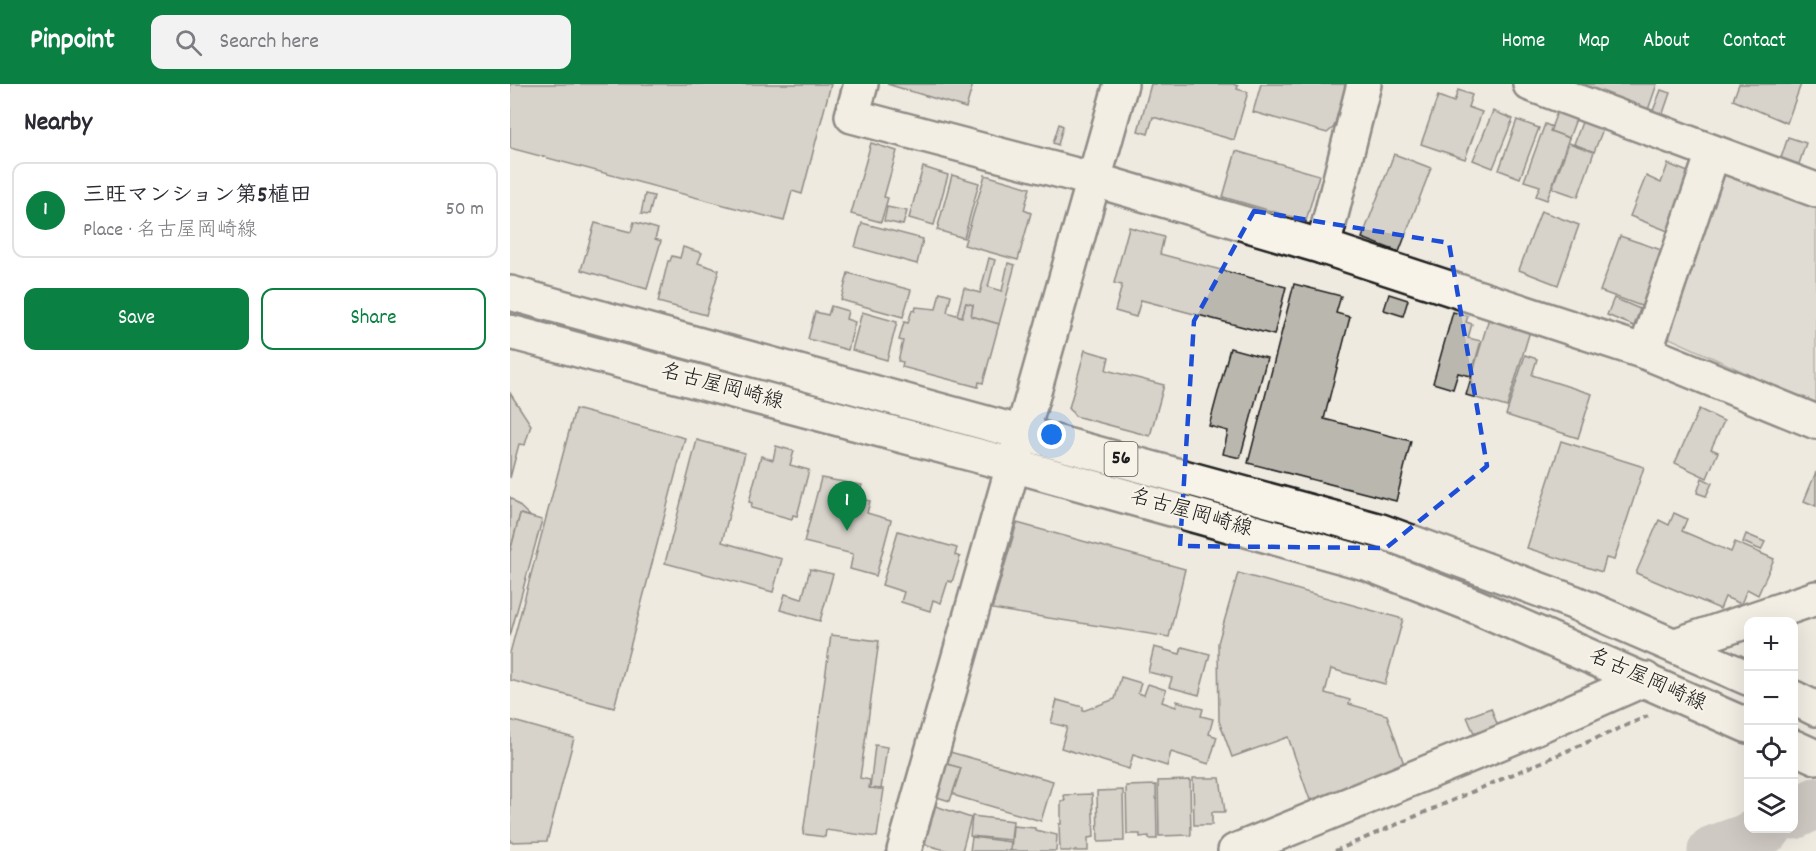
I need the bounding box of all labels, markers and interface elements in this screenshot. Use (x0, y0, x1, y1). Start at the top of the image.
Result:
search box (151, 15, 571, 69)
text: Pinpoint (30, 22, 115, 62)
icon: search (172, 26, 205, 59)
text: Search here (220, 27, 319, 58)
text: Home (1501, 27, 1545, 57)
text: Map (1578, 27, 1610, 57)
text: About (1643, 27, 1690, 57)
text: Contact (1723, 27, 1786, 57)
text: Nearby (24, 105, 92, 142)
text: 三旺マンション第5植田 (83, 181, 311, 212)
text: 1 (43, 196, 48, 224)
text: 50 m (446, 196, 484, 224)
text: Place · 名古屋岡崎線 (83, 217, 257, 245)
button: Save (24, 288, 249, 350)
button: Share (261, 288, 486, 350)
street label: 名古屋岡崎線 (657, 357, 787, 419)
your location (1037, 420, 1066, 449)
road number: 56 (1104, 442, 1138, 476)
pin: 1 (828, 482, 866, 531)
street label: 名古屋岡崎線 (1126, 482, 1256, 546)
map controls (1744, 617, 1798, 833)
button: + (1744, 617, 1798, 671)
street label: 名古屋岡崎線 (1583, 642, 1711, 720)
button: − (1744, 671, 1798, 725)
button: locate (1744, 725, 1798, 779)
button: layers (1744, 779, 1798, 833)

